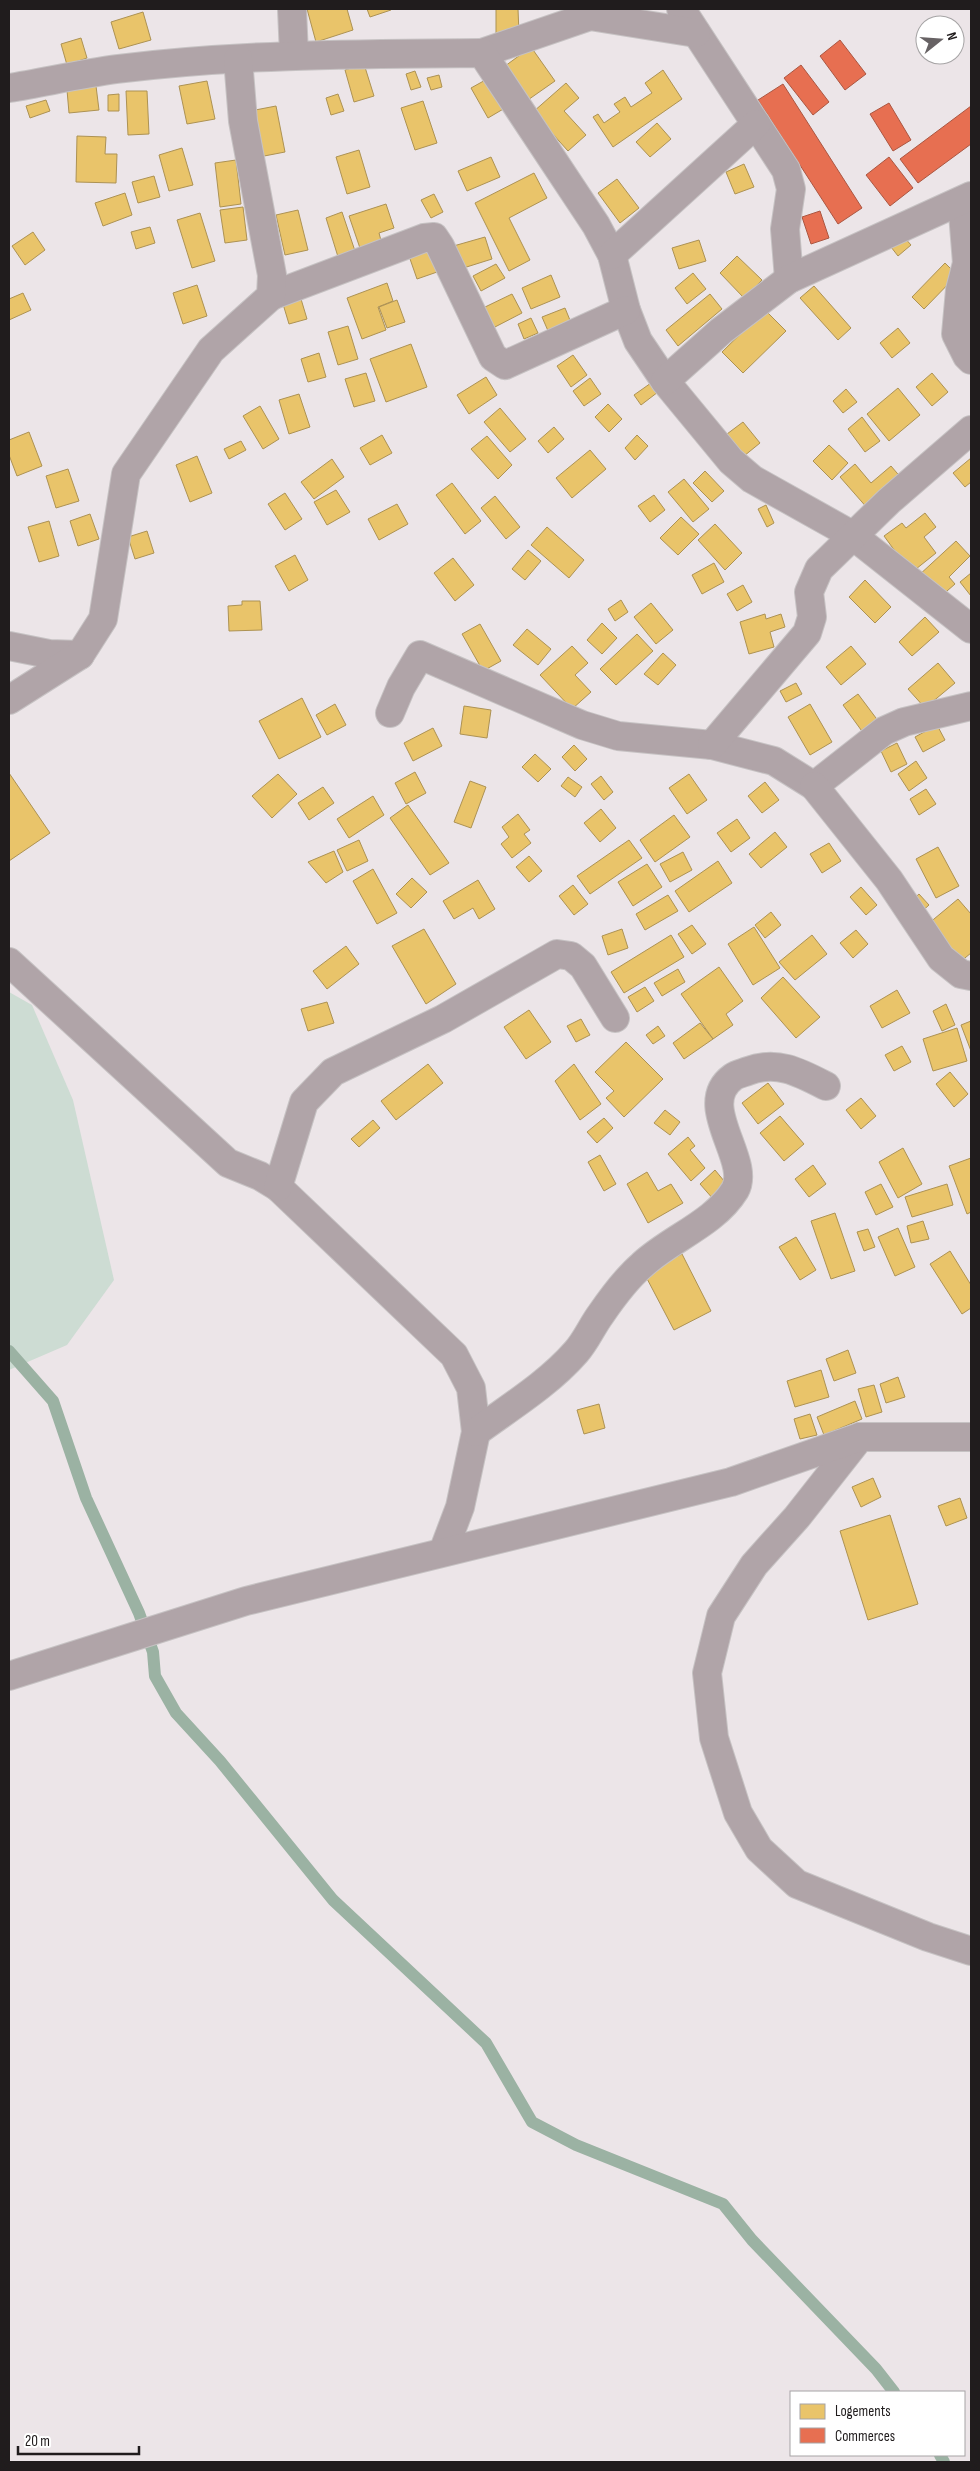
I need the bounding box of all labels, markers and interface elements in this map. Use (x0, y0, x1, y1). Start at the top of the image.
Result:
north arrow (915, 15, 965, 65)
text: N (943, 30, 961, 42)
legend (790, 2391, 965, 2456)
text: Logements (835, 2402, 891, 2421)
scale bar (18, 2424, 139, 2456)
text: Commerces (835, 2427, 895, 2446)
text: 20 m (25, 2432, 50, 2451)

